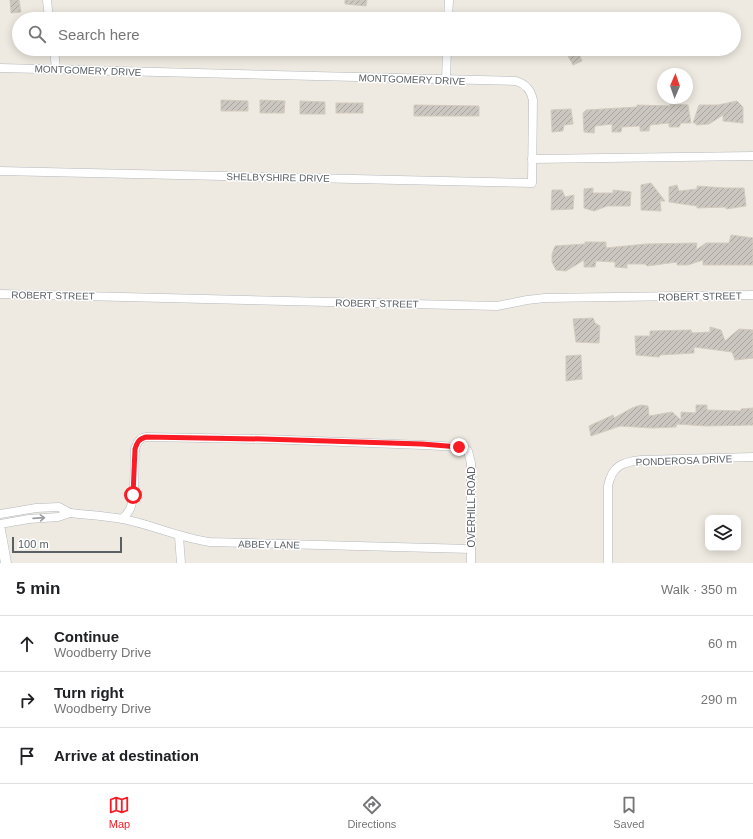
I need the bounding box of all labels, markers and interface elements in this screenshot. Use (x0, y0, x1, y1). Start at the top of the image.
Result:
search box (12, 12, 741, 56)
icon: search (26, 23, 48, 45)
text: Search here (58, 26, 140, 43)
street label: MONTGOMERY DRIVE (34, 63, 142, 78)
north arrow (657, 68, 693, 104)
street label: MONTGOMERY DRIVE (358, 72, 466, 87)
street label: SHELBYSHIRE DRIVE (226, 171, 330, 184)
street label: ROBERT STREET (11, 289, 95, 302)
street label: ROBERT STREET (658, 290, 742, 303)
street label: ROBERT STREET (335, 297, 419, 310)
route end (450, 438, 468, 456)
street label: PONDEROSA DRIVE (636, 453, 733, 468)
street label: OVERHILL ROAD (466, 467, 477, 547)
route start (124, 486, 142, 504)
one-way arrow (32, 514, 45, 522)
map controls (705, 515, 741, 551)
button: layers (705, 515, 741, 551)
scale bar (12, 535, 122, 554)
text: 100 m (18, 538, 49, 550)
street label: ABBEY LANE (238, 538, 300, 551)
text: 5 min (16, 579, 60, 598)
text: Walk · 350 m (661, 582, 737, 597)
text: Continue (54, 628, 119, 645)
icon: ahead (16, 633, 38, 655)
text: 60 m (708, 636, 737, 651)
text: Woodberry Drive (54, 645, 151, 660)
text: Turn right (54, 684, 124, 701)
icon: right (16, 689, 38, 711)
text: 290 m (701, 692, 737, 707)
text: Woodberry Drive (54, 701, 151, 716)
icon: arrive (16, 745, 38, 767)
text: Arrive at destination (54, 747, 199, 764)
tab: Map (108, 794, 130, 830)
tab: Directions (347, 794, 396, 830)
tab: Saved (613, 794, 644, 830)

